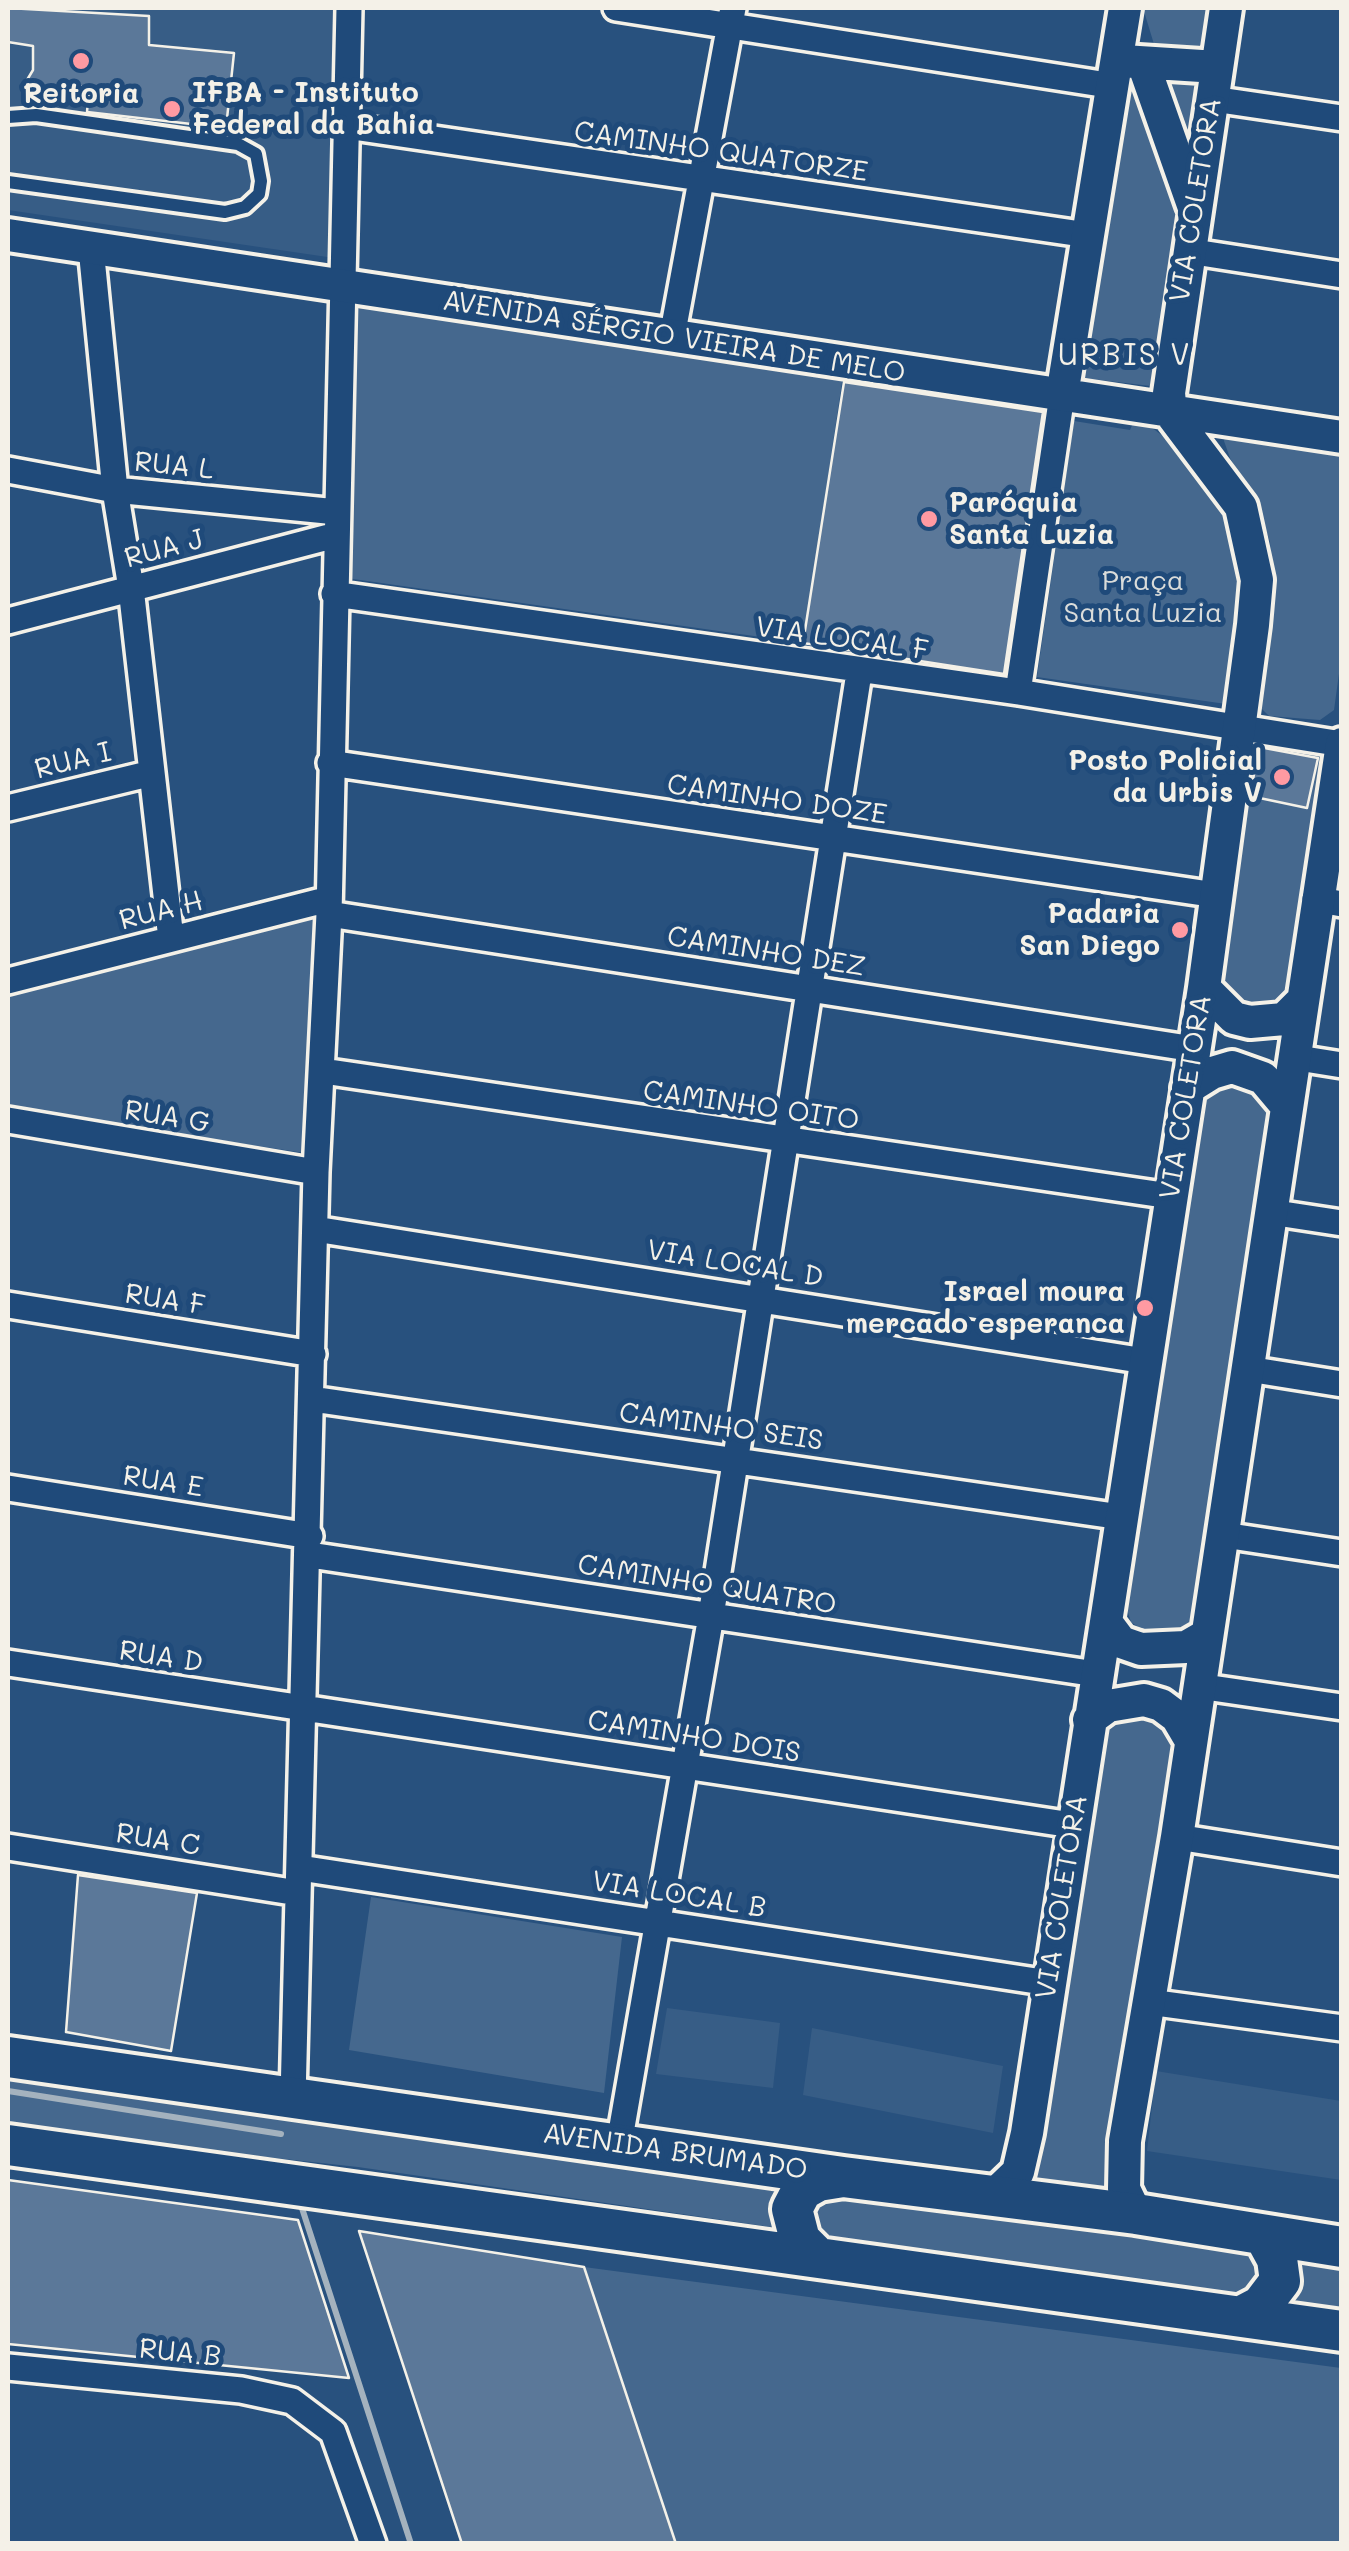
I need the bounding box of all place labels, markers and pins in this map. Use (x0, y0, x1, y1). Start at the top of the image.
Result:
marker: Reitoria (70, 50, 92, 72)
place label: IFBA - Instituto Federal da Bahia (192, 76, 434, 142)
place label: Reitoria (23, 77, 139, 111)
marker: IFBA - Instituto Federal da Bahia (161, 98, 183, 120)
place label: Paróquia Santa Luzia (949, 486, 1114, 552)
marker: Paróquia Santa Luzia (918, 508, 940, 530)
place label: Posto Policial da Urbis V (1068, 744, 1262, 810)
marker: Posto Policial da Urbis V (1271, 766, 1293, 788)
place label: Padaria San Diego (1019, 897, 1160, 963)
marker: Padaria San Diego (1169, 919, 1191, 941)
place label: Israel moura mercado esperanca (846, 1275, 1125, 1341)
marker: Israel moura mercado esperanca (1134, 1297, 1156, 1319)

